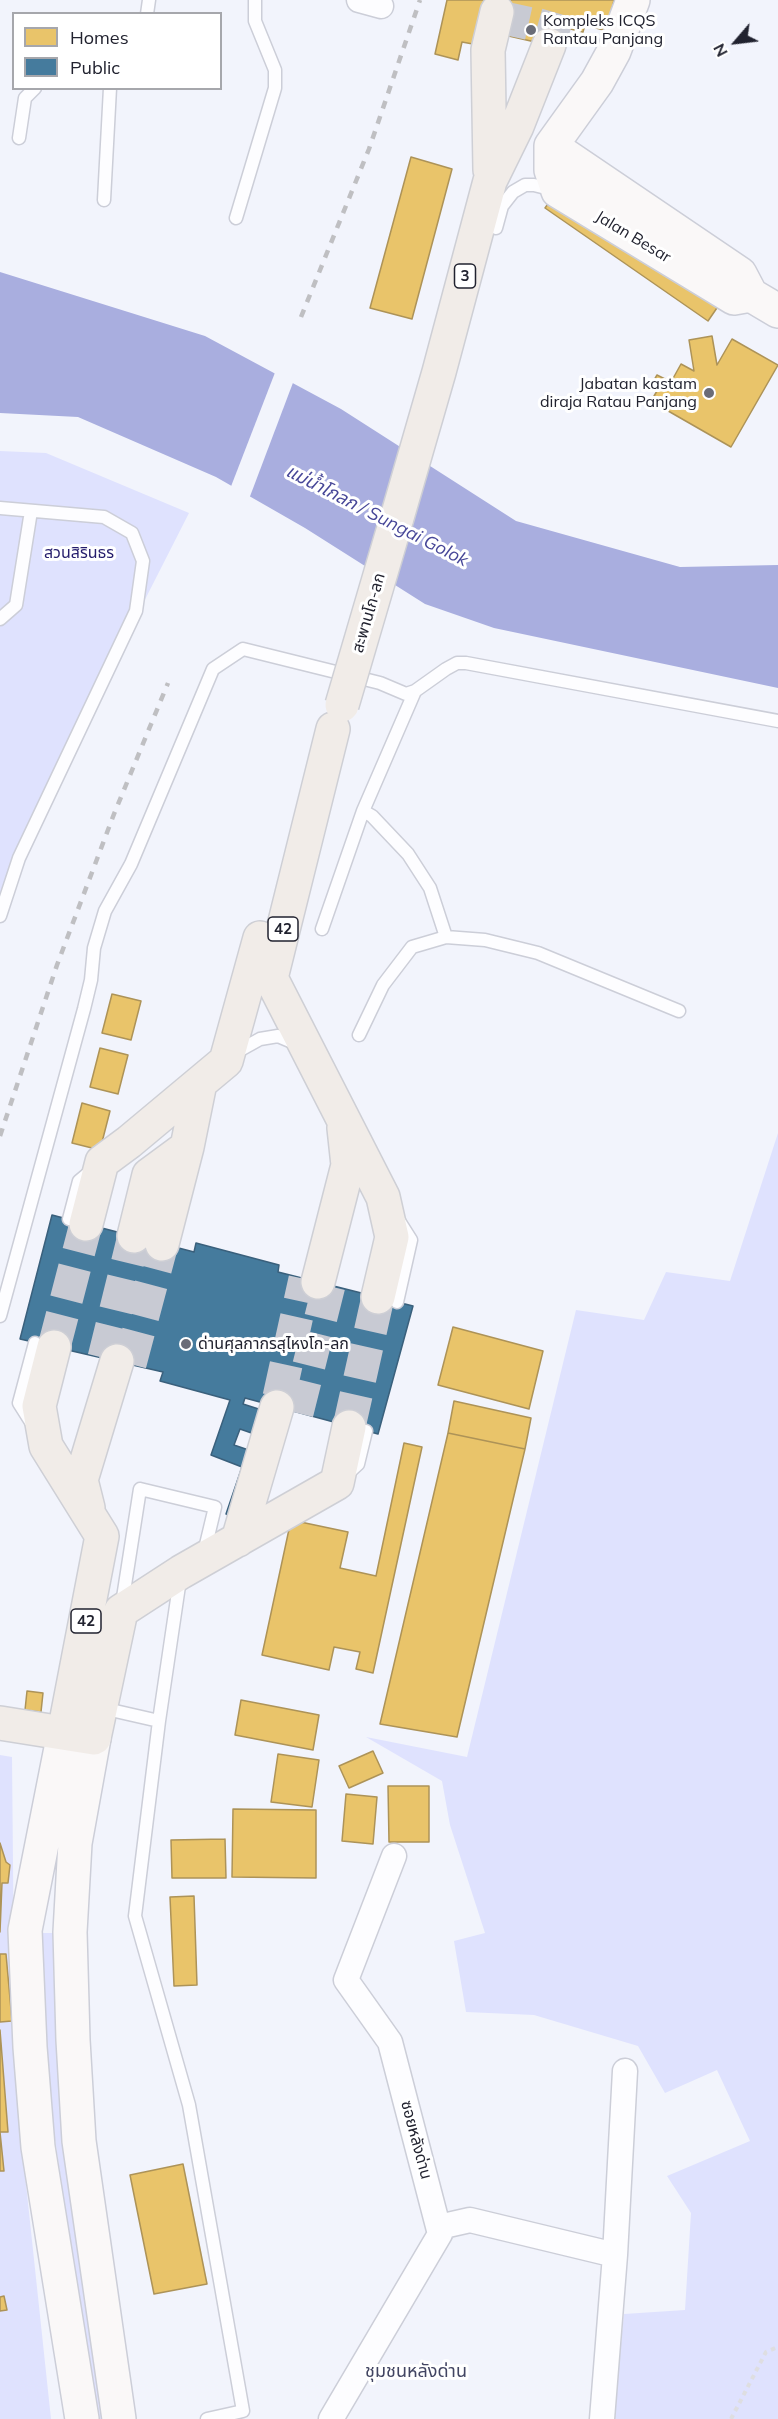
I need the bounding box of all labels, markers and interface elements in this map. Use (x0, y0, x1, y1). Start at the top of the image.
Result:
place label: Kompleks ICQS Rantau Panjang (543, 11, 663, 49)
legend (12, 12, 222, 90)
north arrow (706, 12, 766, 72)
marker: Kompleks ICQS Rantau Panjang (524, 23, 538, 37)
text: Homes (70, 26, 129, 49)
text: N (708, 40, 732, 60)
text: Public (70, 56, 120, 79)
street label: Jalan Besar (592, 207, 674, 267)
road number: 3 (454, 264, 476, 288)
place label: Jabatan kastam diraja Ratau Panjang (540, 374, 697, 412)
marker: Jabatan kastam diraja Ratau Panjang (702, 386, 716, 400)
water label: แม่น้ำโกลก / Sungai Golok (282, 461, 472, 571)
park label: สวนสิรินธร (44, 543, 114, 563)
street label: สะพานโก-ลก (348, 571, 390, 655)
road number: 42 (268, 917, 298, 941)
place label: ด่านศุลกากรสุไหงโก-ลก (198, 1334, 349, 1354)
marker: ด่านศุลกากรสุไหงโก-ลก (179, 1337, 193, 1351)
road number: 42 (71, 1609, 101, 1633)
street label: ซอยหลังด่าน (396, 2098, 436, 2182)
district label: ชุมชนหลังด่าน (365, 2361, 467, 2383)

